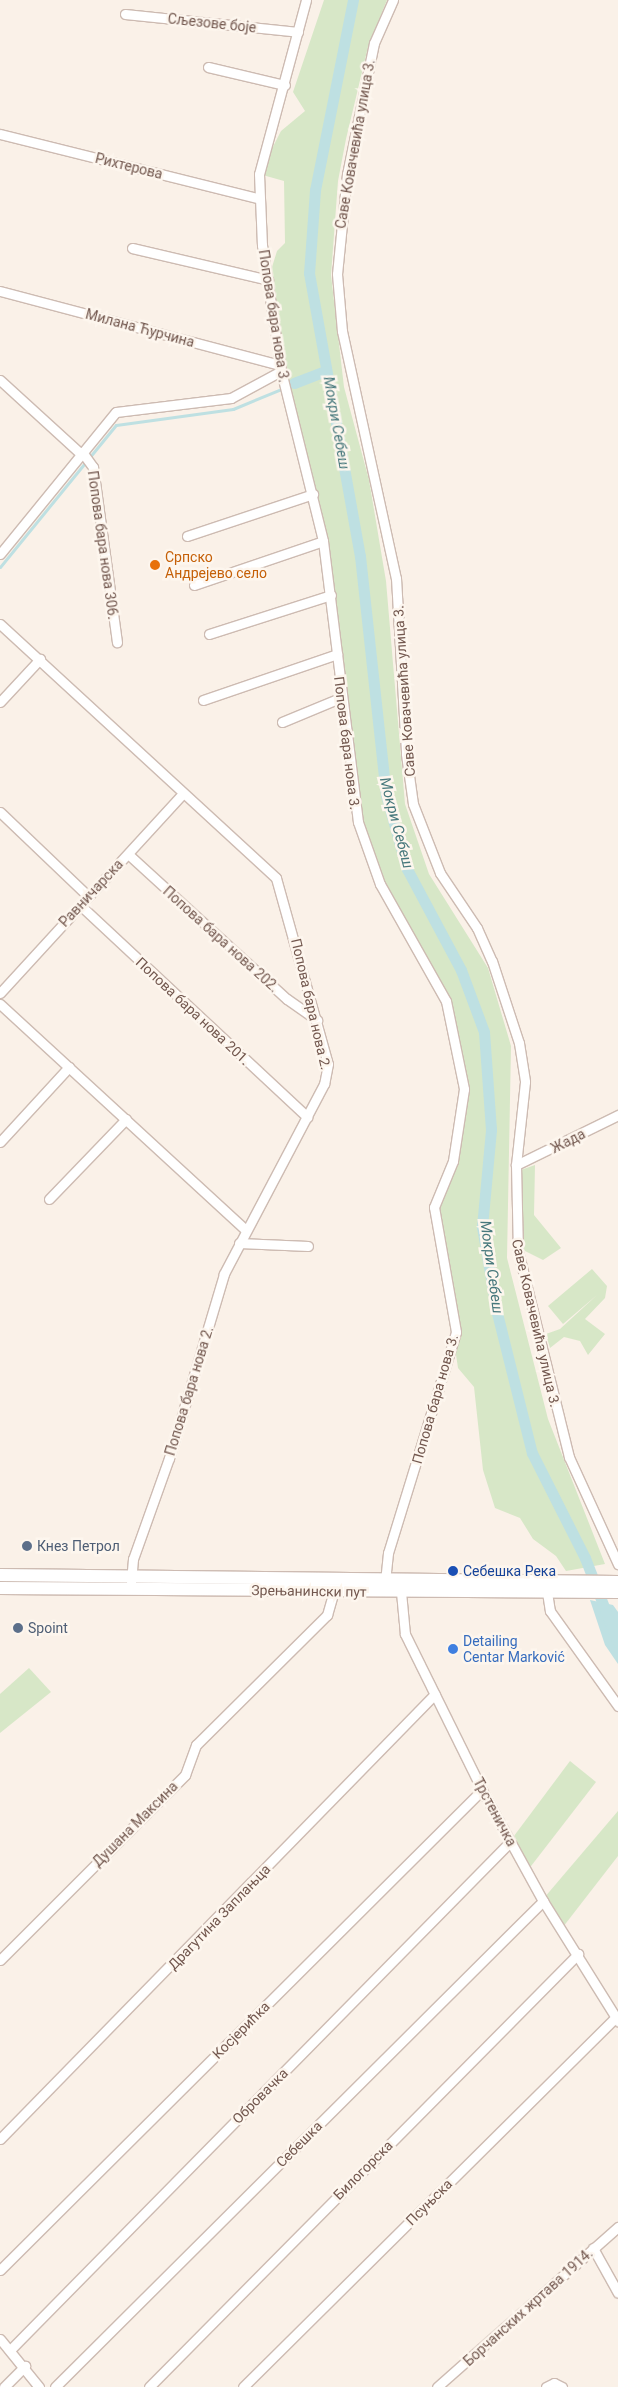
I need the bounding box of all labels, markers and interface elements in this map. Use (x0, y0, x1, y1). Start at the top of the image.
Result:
street label: Сљезове боје (167, 10, 257, 36)
street label: Саве Ковачевића улица 3. (332, 58, 378, 230)
street label: Рихтерова (94, 150, 164, 182)
street label: Попова бара нова 3. (255, 248, 293, 384)
street label: Милана Ћурчина (84, 305, 196, 351)
water label: Мокри Себеш (319, 375, 353, 471)
street label: Попова бара нова 306. (84, 470, 122, 620)
place label: Српско Андрејево село (165, 549, 267, 582)
marker: Српско Андрејево село (149, 559, 161, 571)
street label: Саве Ковачевића улица 3. (390, 605, 418, 777)
street label: Попова бара нова 3. (330, 675, 364, 811)
water label: Мокри Себеш (375, 775, 417, 871)
street label: Равничарска (55, 856, 127, 930)
street label: Попова бара нова 202. (160, 883, 282, 995)
street label: Попова бара нова 2. (288, 937, 334, 1071)
street label: Попова бара нова 201. (132, 954, 254, 1068)
street label: Жада (548, 1125, 588, 1157)
water label: Мокри Себеш (476, 1219, 506, 1315)
street label: Саве Ковачевића улица 3. (509, 1237, 563, 1409)
street label: Попова бара нова 2. (161, 1324, 217, 1458)
street label: Попова бара нова 3. (408, 1332, 462, 1466)
place label: Кнез Петрол (37, 1538, 120, 1554)
marker: Кнез Петрол (21, 1540, 33, 1552)
place label: Себешка Река (463, 1563, 556, 1579)
marker: Себешка Река (447, 1565, 459, 1577)
street label: Зрењанински пут (251, 1582, 367, 1600)
place label: Spoint (28, 1620, 68, 1636)
marker: Spoint (12, 1622, 24, 1634)
place label: Detailing Centar Marković (463, 1633, 565, 1665)
marker: Detailing Centar Marković (447, 1643, 459, 1655)
street label: Трстеничка (470, 1775, 520, 1849)
street label: Душана Максина (89, 1778, 181, 1870)
street label: Драгутина Заплањца (164, 1861, 274, 1973)
street label: Косјерићка (209, 1998, 273, 2062)
street label: Обровачка (229, 2065, 291, 2127)
street label: Себешка (272, 2117, 326, 2171)
street label: Билогорска (330, 2137, 396, 2203)
street label: Псуњска (402, 2175, 456, 2229)
street label: Борчанских жртава 1914. (460, 2245, 596, 2369)

